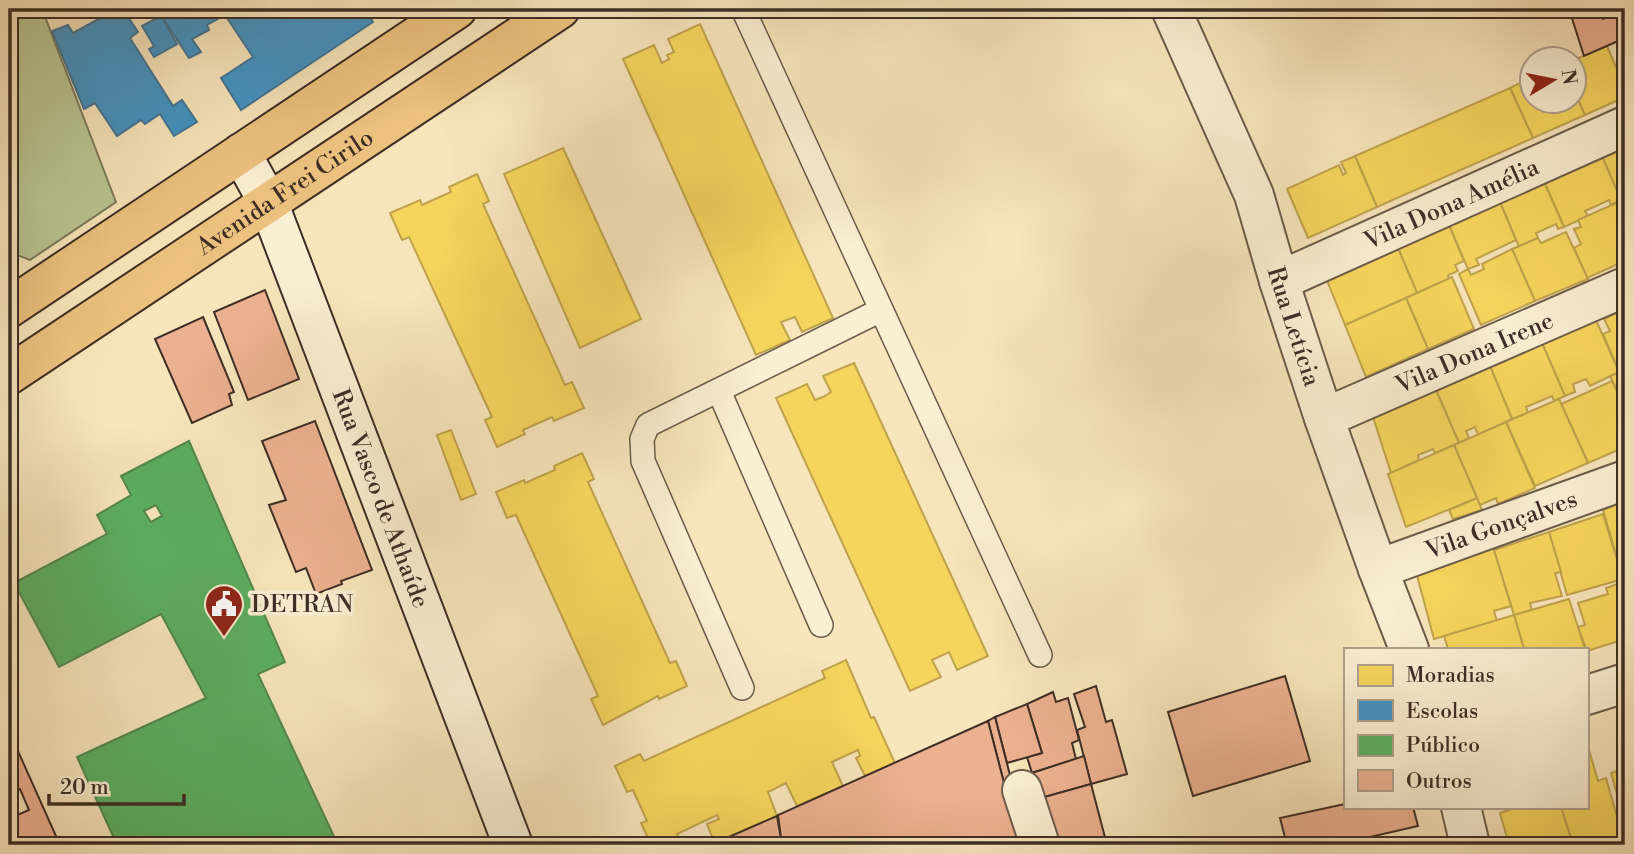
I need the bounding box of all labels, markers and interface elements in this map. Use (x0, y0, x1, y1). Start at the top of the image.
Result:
north arrow (1518, 46, 1588, 116)
text: N (1556, 68, 1582, 87)
street label: Avenida Frei Cirilo (190, 123, 380, 263)
street label: Vila Dona Amélia (1359, 152, 1545, 257)
street label: Rua Letícia (1260, 263, 1327, 391)
street label: Vila Dona Irene (1390, 306, 1558, 401)
street label: Rua Vasco de Athaíde (325, 385, 435, 612)
street label: Vila Gonçalves (1421, 484, 1582, 567)
public building icon: DETRAN (203, 583, 245, 638)
place label: DETRAN (251, 590, 354, 620)
legend (1344, 648, 1588, 808)
text: Moradias (1406, 663, 1495, 689)
text: Escolas (1406, 699, 1478, 725)
text: Público (1406, 733, 1480, 759)
scale bar (49, 763, 184, 807)
text: Outros (1406, 769, 1472, 795)
text: 20 m (60, 775, 109, 801)

